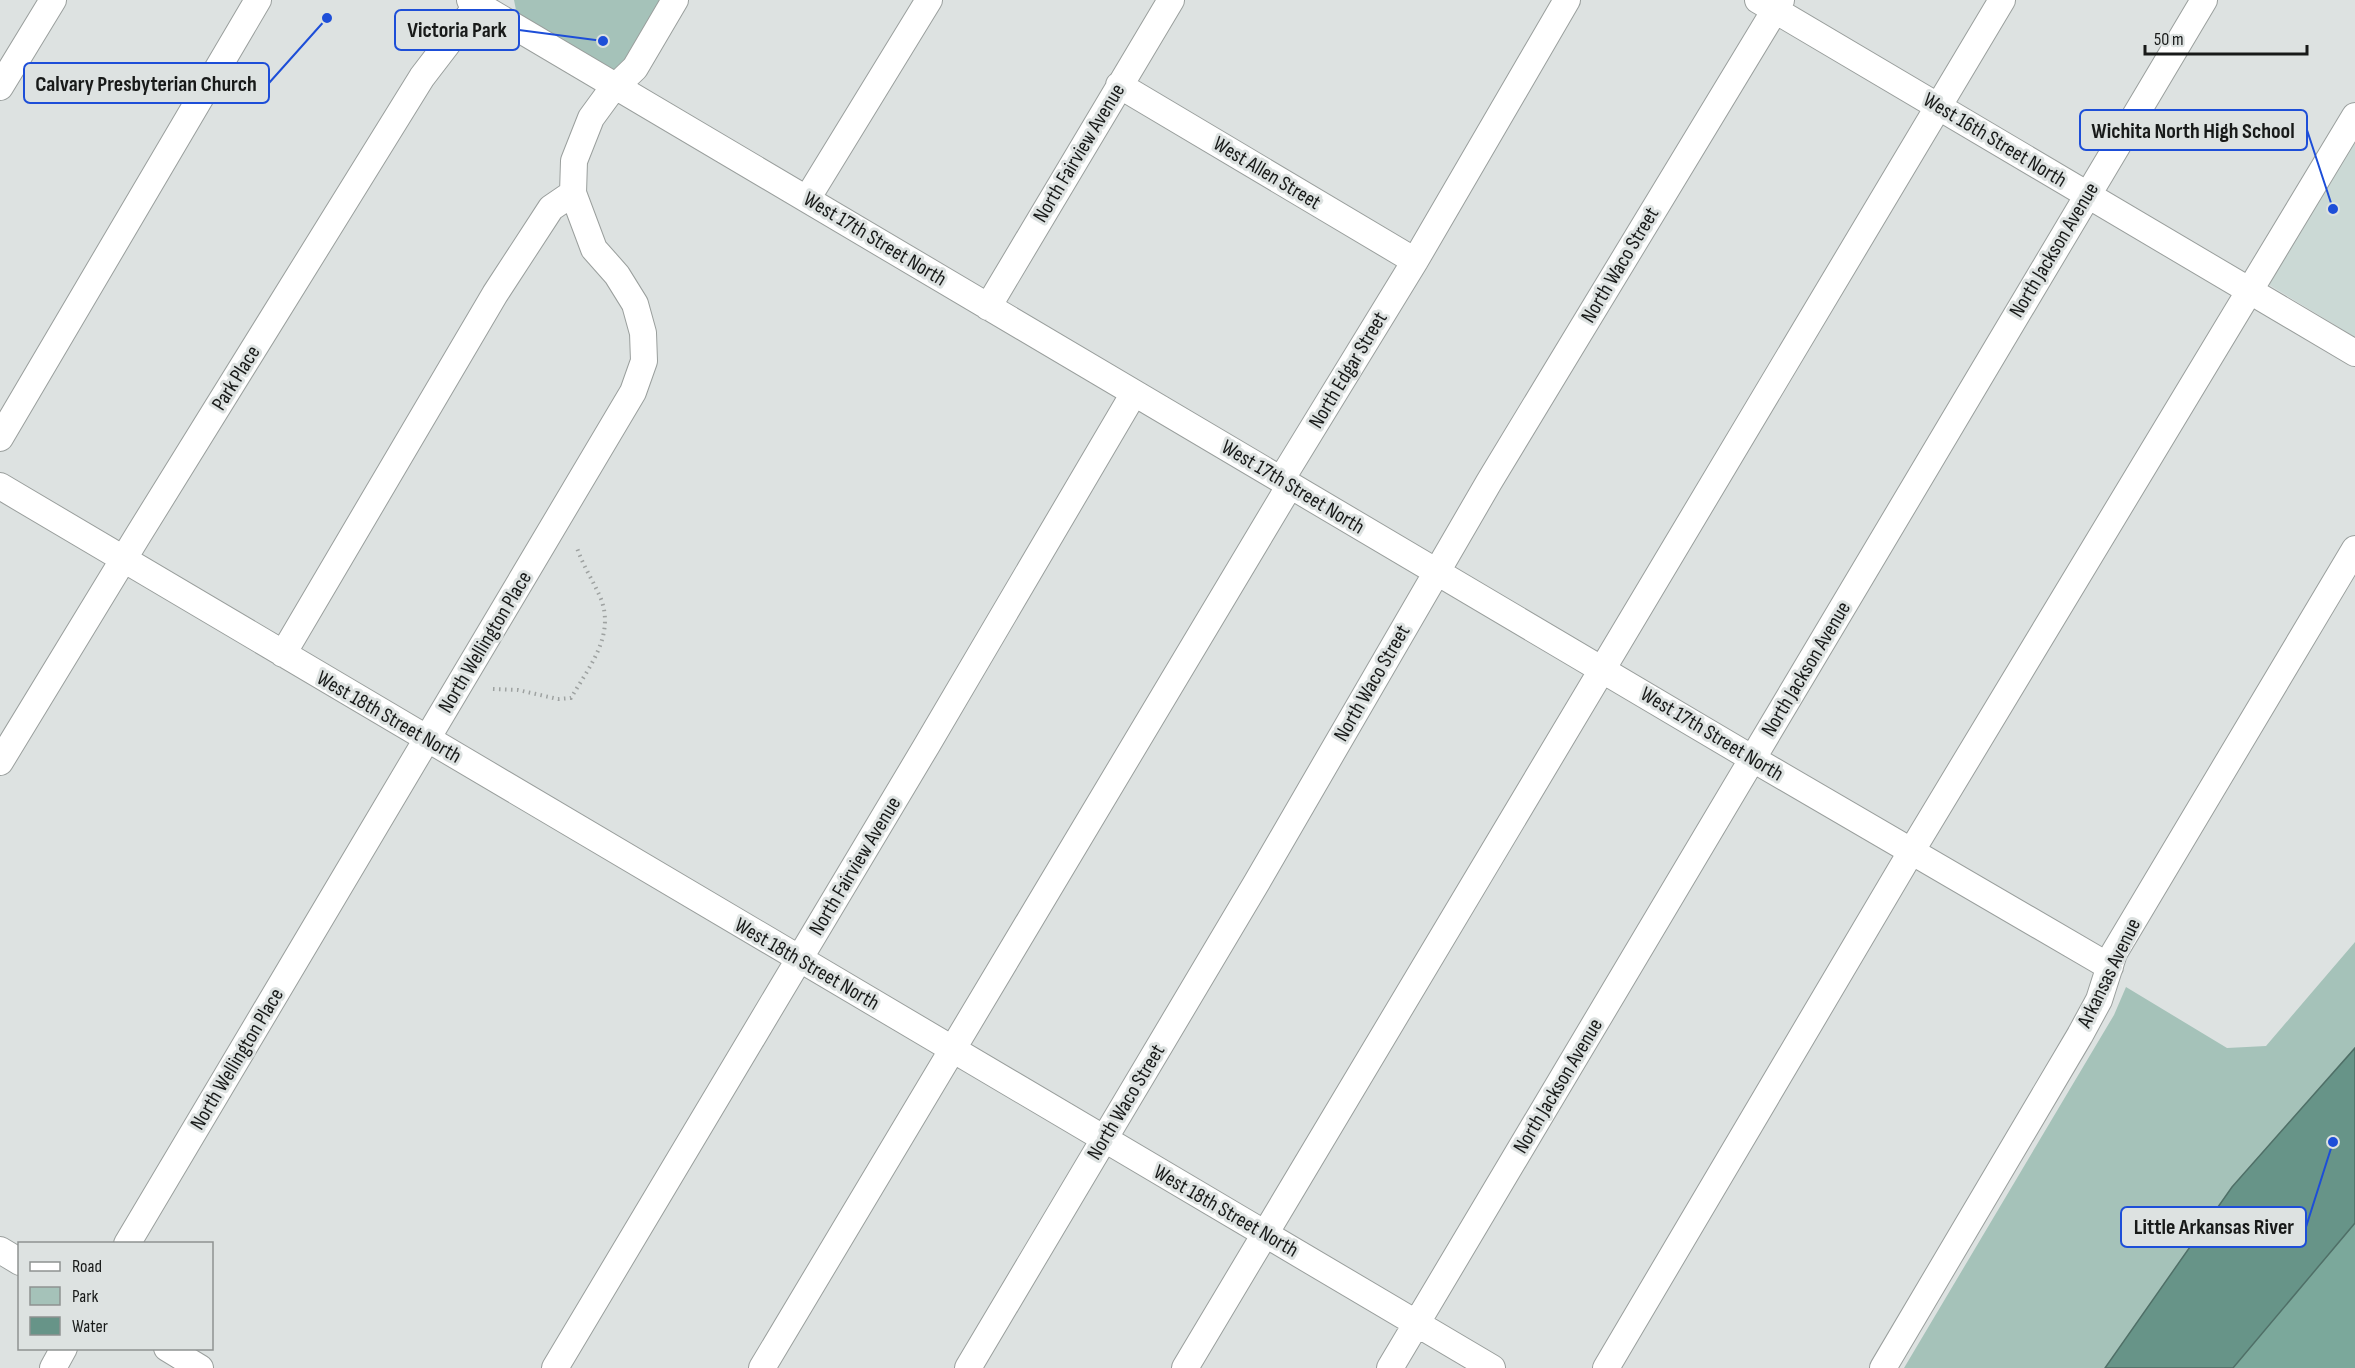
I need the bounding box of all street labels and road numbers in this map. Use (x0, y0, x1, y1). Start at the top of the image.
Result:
street label: North Fairview Avenue (1028, 79, 1130, 227)
street label: West 16th Street North (1919, 87, 2071, 193)
street label: West Allen Street (1209, 131, 1325, 215)
street label: North Jackson Avenue (2004, 178, 2104, 322)
street label: West 17th Street North (799, 186, 951, 292)
street label: North Waco Street (1576, 203, 1664, 327)
street label: North Edgar Street (1303, 307, 1393, 433)
street label: Park Place (206, 341, 266, 415)
street label: West 17th Street North (1217, 434, 1369, 540)
street label: North Wellington Place (433, 567, 537, 717)
street label: North Jackson Avenue (1756, 597, 1856, 741)
street label: North Waco Street (1329, 620, 1415, 746)
street label: West 18th Street North (312, 665, 466, 769)
street label: West 17th Street North (1636, 681, 1788, 787)
street label: North Fairview Avenue (804, 792, 906, 940)
street label: West 18th Street North (730, 912, 884, 1016)
street label: Arkansas Avenue (2071, 914, 2146, 1033)
street label: North Wellington Place (185, 984, 289, 1134)
street label: North Jackson Avenue (1508, 1014, 1608, 1158)
street label: North Waco Street (1082, 1040, 1170, 1164)
street label: West 18th Street North (1149, 1159, 1303, 1263)

